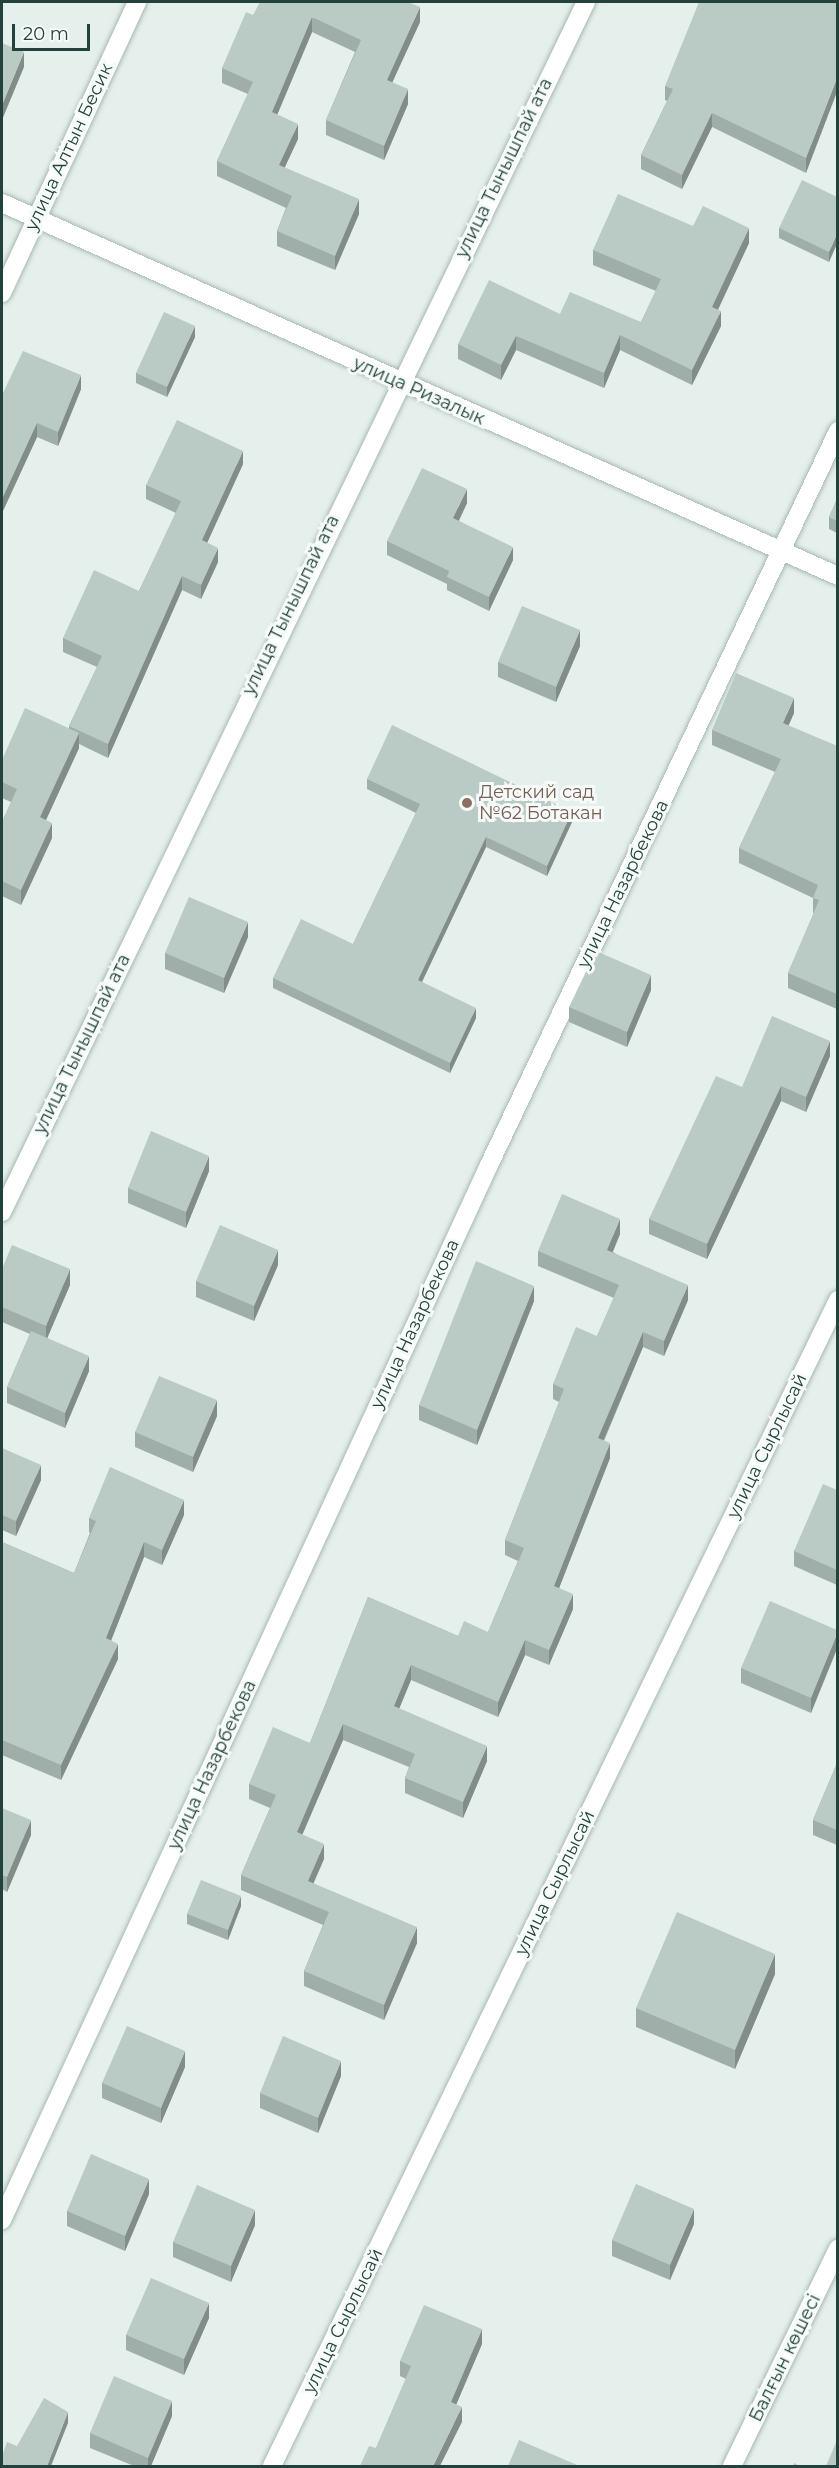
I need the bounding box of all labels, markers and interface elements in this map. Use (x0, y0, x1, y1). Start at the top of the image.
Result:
scale bar (15, 12, 93, 50)
text: 20 m (23, 23, 69, 45)
street label: улица Алтын Бесик (21, 60, 117, 234)
street label: улица Тынышпай ата (451, 74, 557, 262)
street label: улица Ризалык (350, 352, 488, 430)
street label: улица Тынышпай ата (238, 511, 344, 699)
place label: Детский сад №62 Ботакан (479, 782, 603, 824)
marker: Детский сад №62 Ботакан (460, 796, 474, 810)
street label: улица Назарбекова (573, 796, 673, 972)
street label: улица Тынышпай ата (29, 950, 135, 1138)
street label: улица Назарбекова (366, 1236, 464, 1412)
street label: улица Сырлысай (722, 1370, 812, 1522)
street label: улица Назарбекова (163, 1677, 261, 1853)
street label: улица Сырлысай (510, 1807, 600, 1959)
street label: улица Сырлысай (298, 2245, 388, 2397)
street label: Балғын көшесі (745, 2291, 825, 2425)

